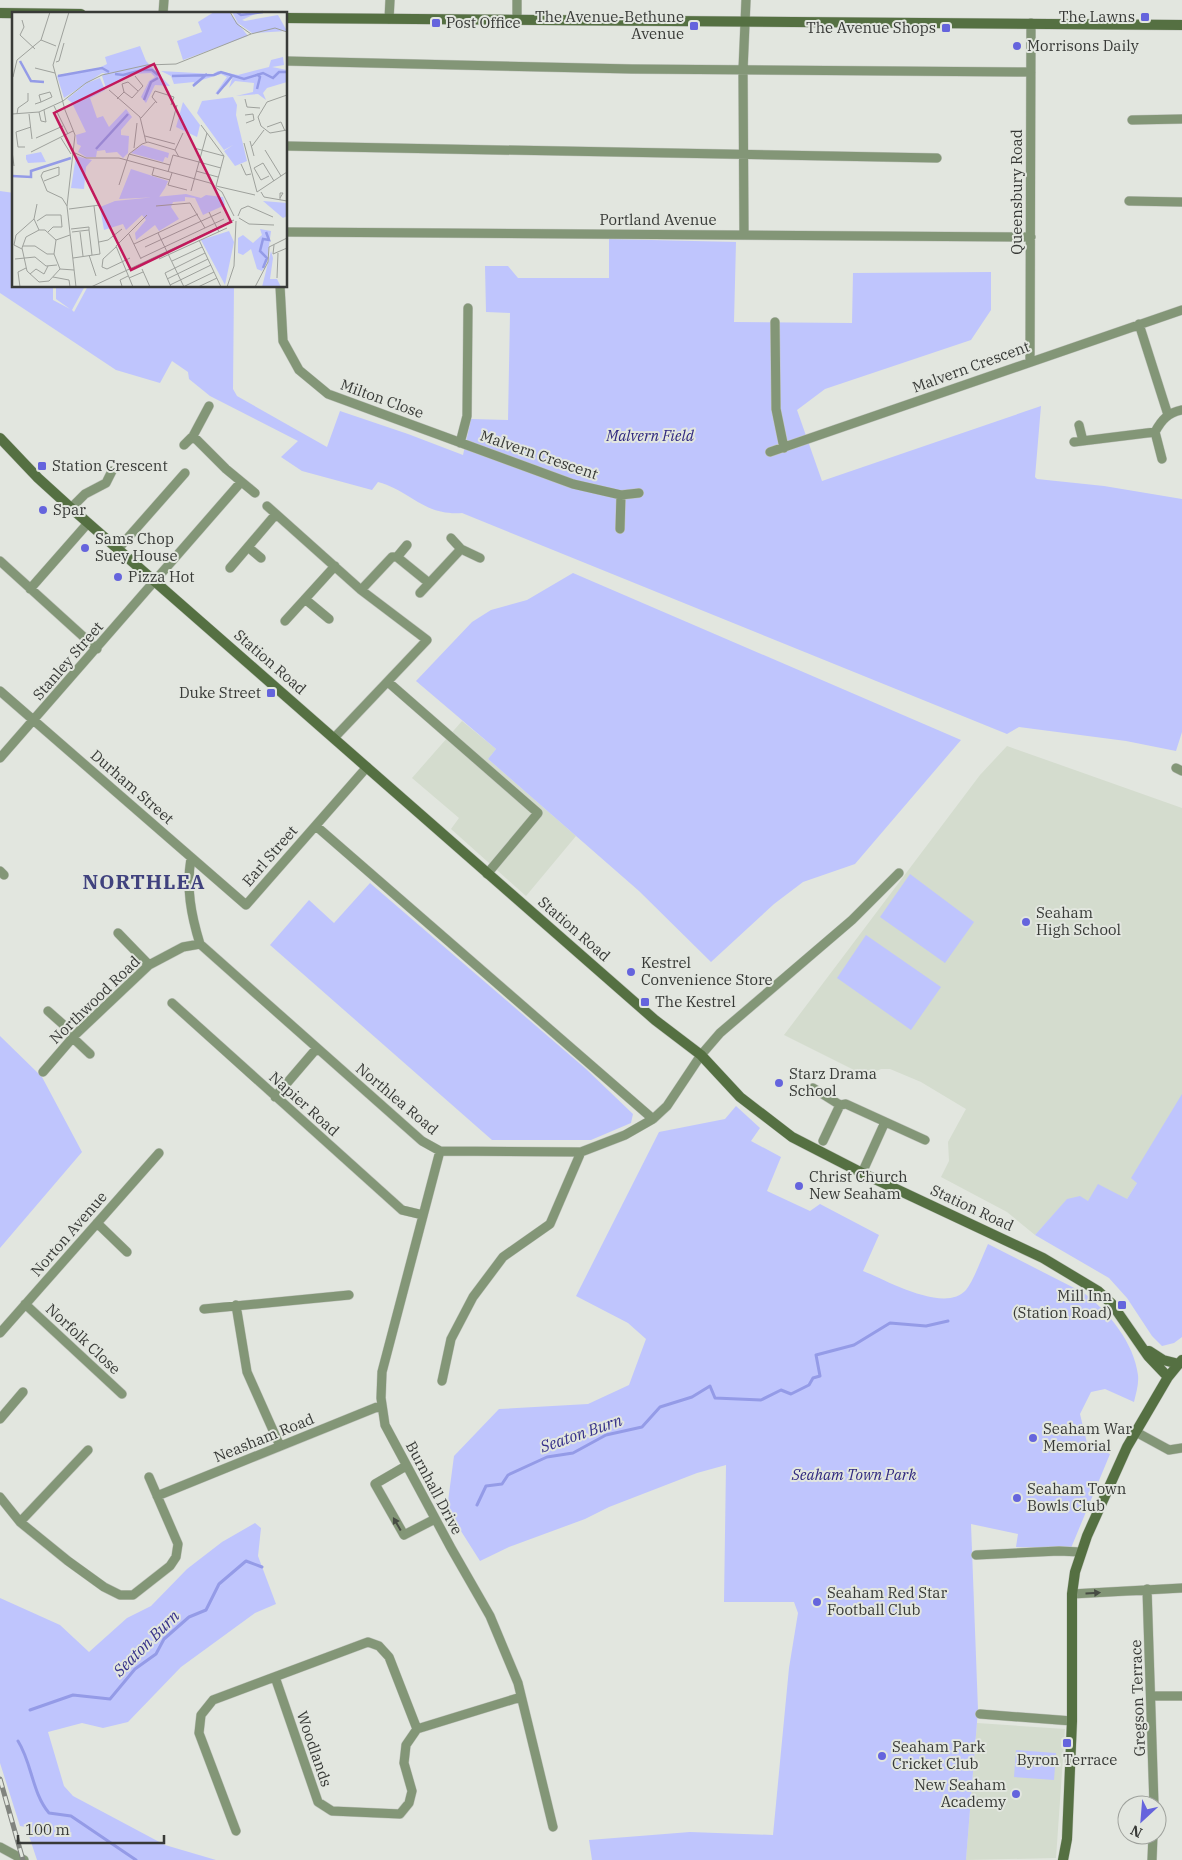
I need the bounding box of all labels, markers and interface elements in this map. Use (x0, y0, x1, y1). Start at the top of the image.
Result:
place label: The Avenue-Bethune Avenue (535, 7, 684, 43)
place label: The Lawns (1059, 7, 1135, 26)
marker: The Lawns (1139, 11, 1151, 23)
inset map (12, 12, 288, 288)
place label: Post Office (446, 13, 521, 32)
marker: Post Office (430, 17, 442, 29)
place label: The Avenue Shops (806, 18, 936, 37)
marker: The Avenue-Bethune Avenue (688, 20, 700, 32)
marker: The Avenue Shops (940, 22, 952, 34)
place label: Morrisons Daily (1027, 36, 1139, 55)
marker: Morrisons Daily (1011, 40, 1023, 52)
street label: Queensbury Road (1007, 129, 1026, 255)
street label: Portland Avenue (599, 210, 717, 229)
street label: Malvern Crescent (910, 336, 1032, 397)
street label: Milton Close (338, 375, 426, 422)
street label: Malvern Crescent (478, 425, 601, 484)
park label: Malvern Field (605, 426, 695, 445)
place label: Station Crescent (52, 456, 168, 475)
marker: Station Crescent (36, 460, 48, 472)
place label: Spar (53, 500, 86, 519)
marker: Spar (37, 504, 49, 516)
place label: Sams Chop Suey House (95, 529, 177, 565)
marker: Sams Chop Suey House (79, 542, 91, 554)
place label: Pizza Hot (128, 567, 195, 586)
marker: Pizza Hot (112, 571, 124, 583)
street label: Stanley Street (28, 617, 107, 704)
street label: Station Road (230, 625, 310, 698)
place label: Duke Street (179, 683, 261, 702)
marker: Duke Street (265, 687, 277, 699)
street label: Durham Street (87, 745, 178, 828)
street label: Earl Street (238, 821, 301, 890)
district label: NORTHLEA (82, 868, 206, 895)
street label: Station Road (534, 892, 614, 965)
place label: Seaham High School (1036, 903, 1121, 939)
marker: Seaham High School (1020, 916, 1032, 928)
street label: Northwood Road (45, 952, 144, 1048)
place label: Kestrel Convenience Store (641, 953, 773, 989)
marker: Kestrel Convenience Store (625, 966, 637, 978)
place label: The Kestrel (655, 992, 736, 1011)
marker: The Kestrel (639, 996, 651, 1008)
street label: Northlea Road (352, 1059, 442, 1139)
place label: Starz Drama School (789, 1064, 877, 1100)
street label: Napier Road (265, 1067, 343, 1140)
marker: Starz Drama School (773, 1077, 785, 1089)
place label: Christ Church New Seaham (809, 1167, 908, 1203)
marker: Christ Church New Seaham (793, 1180, 805, 1192)
street label: Station Road (928, 1180, 1017, 1235)
street label: Norton Avenue (27, 1187, 111, 1280)
place label: Mill Inn (Station Road) (1013, 1286, 1112, 1322)
street label: Norfolk Close (42, 1299, 125, 1378)
marker: Mill Inn (Station Road) (1116, 1299, 1128, 1311)
street label: Neasham Road (211, 1409, 317, 1466)
water label: Seaton Burn (536, 1410, 625, 1457)
place label: Seaham War Memorial (1043, 1419, 1132, 1455)
marker: Seaham War Memorial (1027, 1432, 1039, 1444)
street label: Burnhall Drive (402, 1438, 467, 1538)
park label: Seaham Town Park (791, 1465, 916, 1484)
place label: Seaham Town Bowls Club (1027, 1479, 1127, 1515)
marker: Seaham Town Bowls Club (1011, 1492, 1023, 1504)
one-way arrow (393, 1517, 402, 1530)
place label: Seaham Red Star Football Club (827, 1583, 947, 1619)
one-way arrow (1085, 1588, 1101, 1596)
marker: Seaham Red Star Football Club (811, 1596, 823, 1608)
water label: Seaton Burn (108, 1606, 183, 1681)
street label: Gregson Terrace (1126, 1639, 1149, 1757)
street label: Woodlands (293, 1708, 336, 1789)
place label: Seaham Park Cricket Club (892, 1737, 986, 1773)
marker: Byron Terrace (1061, 1737, 1073, 1749)
marker: Seaham Park Cricket Club (876, 1750, 888, 1762)
place label: Byron Terrace (1017, 1750, 1117, 1769)
place label: New Seaham Academy (914, 1775, 1006, 1811)
marker: New Seaham Academy (1010, 1788, 1022, 1800)
north arrow (1117, 1795, 1167, 1845)
scale bar (18, 1812, 164, 1844)
text: 100 m (25, 1820, 70, 1839)
text: N (1127, 1821, 1145, 1842)

